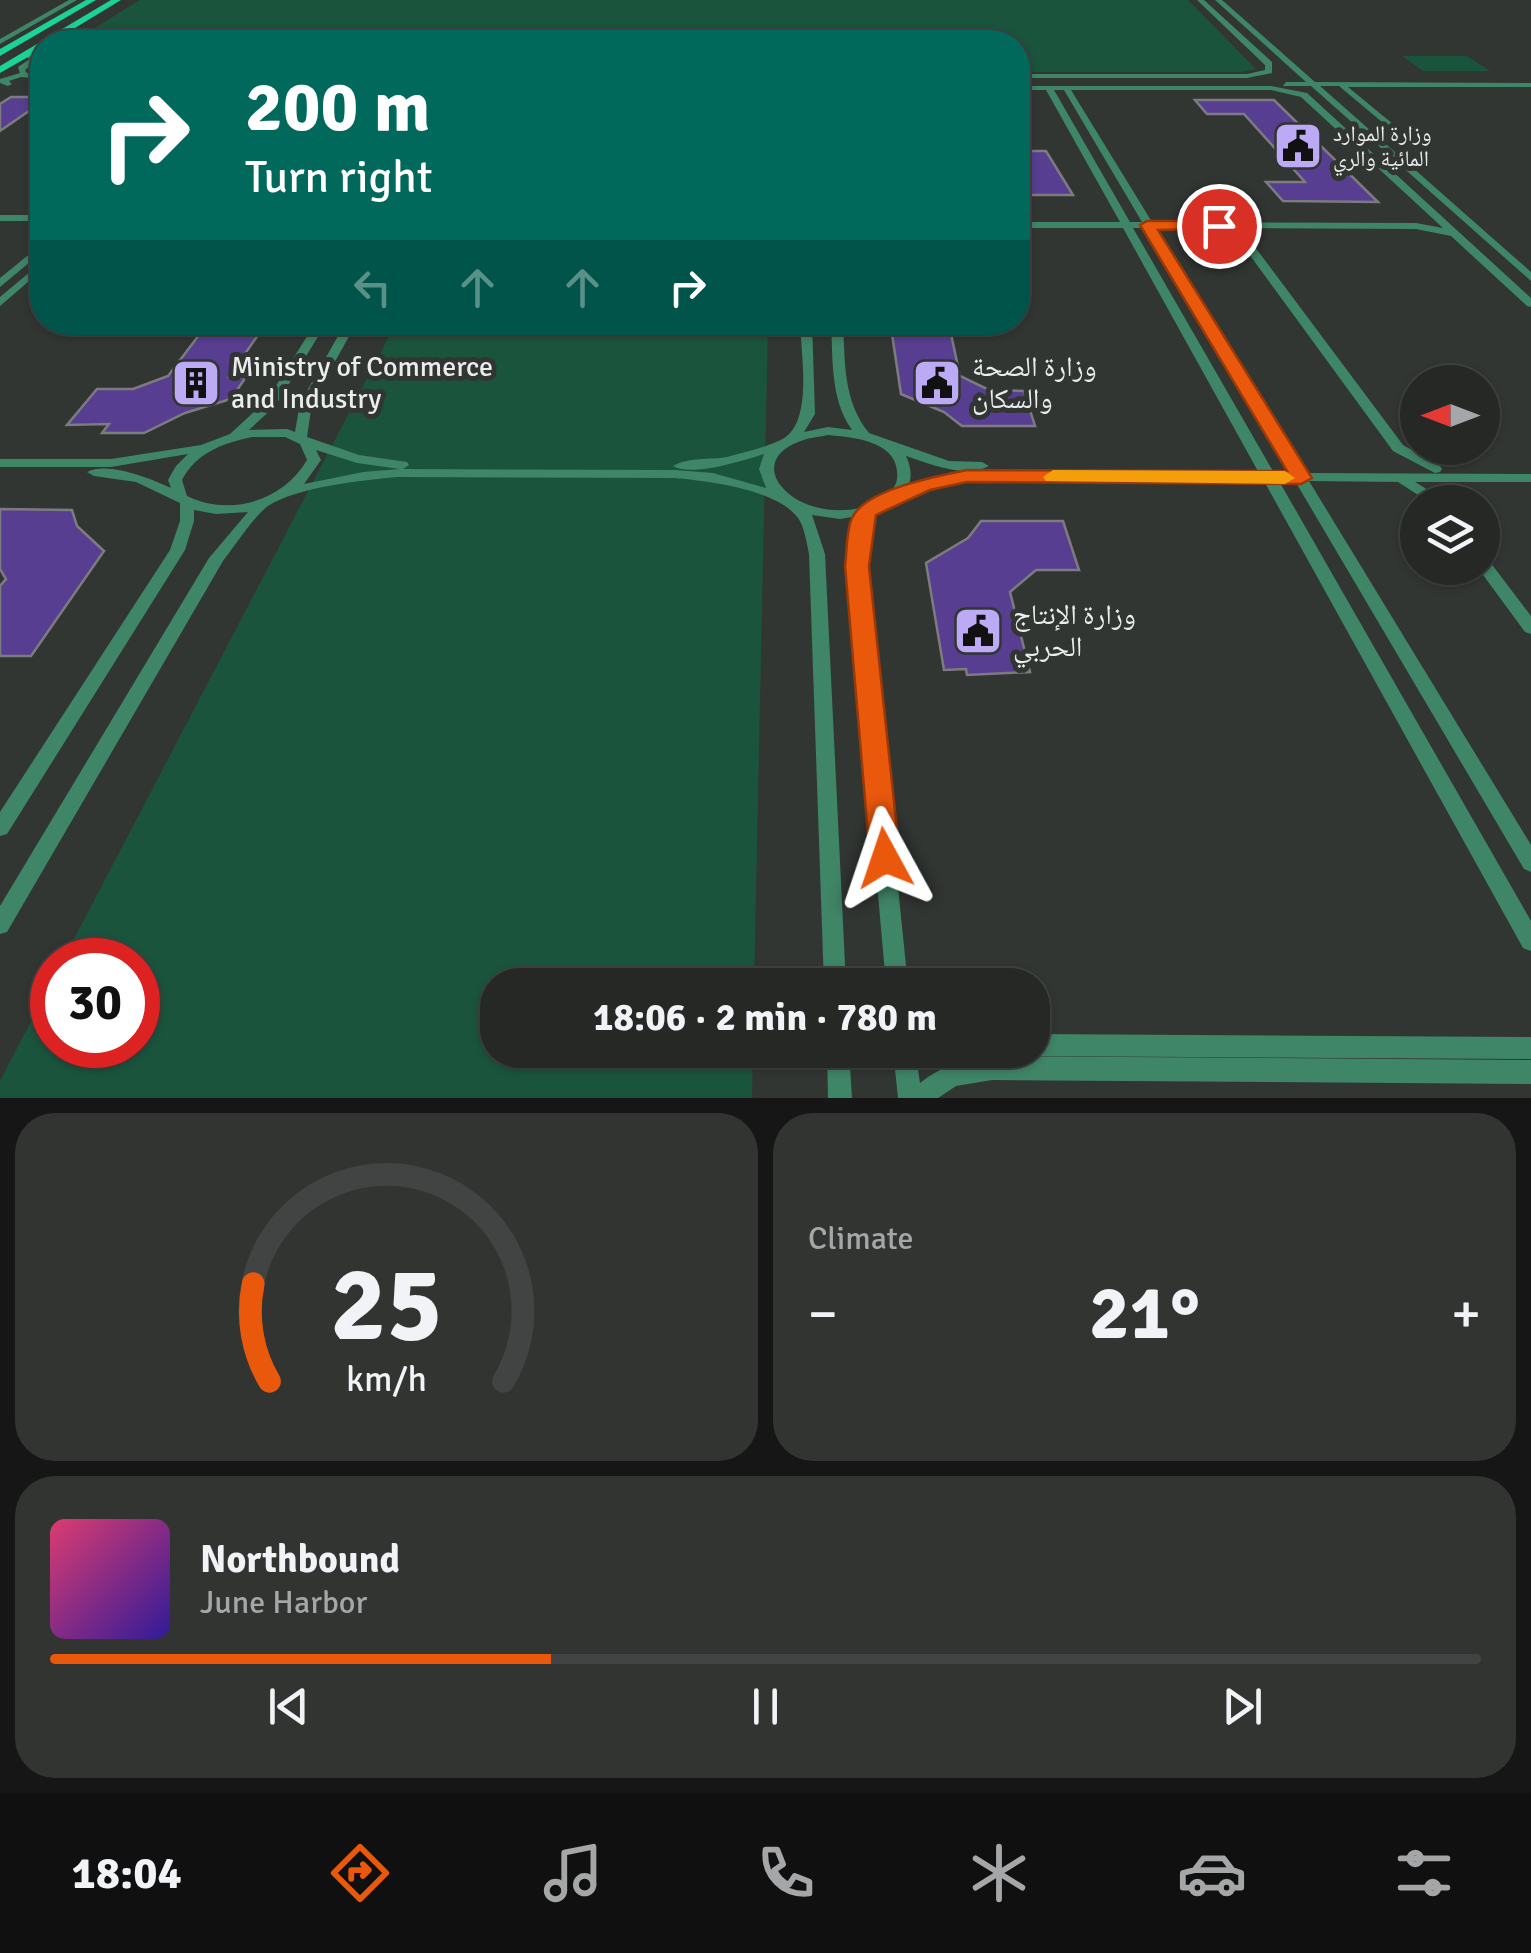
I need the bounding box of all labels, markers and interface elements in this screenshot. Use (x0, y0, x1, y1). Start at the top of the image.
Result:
text: 200 m (245, 64, 430, 150)
icon: right (80, 70, 210, 200)
public building icon: وزارة الموارد المائية والري (1272, 120, 1324, 172)
place label: وزارة الموارد المائية والري (1333, 120, 1431, 175)
text: Turn right (245, 150, 433, 205)
pin (1177, 184, 1262, 269)
icon: arrive (1192, 199, 1247, 254)
icon: left (345, 260, 400, 315)
icon: ahead (450, 260, 505, 315)
icon: ahead (555, 260, 610, 315)
icon: right (660, 260, 715, 315)
place label: Ministry of Commerce and Industry (231, 350, 493, 416)
place label: وزارة الصحة والسكان (972, 350, 1097, 416)
building icon: Ministry of Commerce and Industry (170, 357, 222, 409)
public building icon: وزارة الصحة والسكان (911, 357, 963, 409)
north arrow (1400, 365, 1500, 465)
map controls (1400, 365, 1500, 585)
button: layers (1400, 485, 1500, 585)
place label: وزارة الإنتاج الحربي (1013, 598, 1136, 669)
public building icon: وزارة الإنتاج الحربي (952, 605, 1004, 657)
position arrow (833, 806, 937, 910)
speed limit sign: 30 (30, 938, 160, 1068)
text: 18:06 · 2 min · 780 m (593, 994, 937, 1041)
text: Climate (808, 1219, 914, 1258)
text: 25 (330, 1241, 443, 1369)
text: 21° (1089, 1267, 1200, 1360)
text: − (808, 1280, 838, 1348)
text: + (1451, 1280, 1481, 1348)
text: km/h (346, 1357, 427, 1401)
text: Northbound (200, 1536, 400, 1583)
text: June Harbor (200, 1583, 367, 1622)
icon: previous (261, 1679, 316, 1734)
icon: pause (738, 1679, 793, 1734)
icon: next (1215, 1679, 1270, 1734)
icon: directions (325, 1838, 395, 1908)
icon: music (538, 1838, 608, 1908)
icon: phone (751, 1838, 821, 1908)
icon: climate (964, 1838, 1034, 1908)
icon: car (1177, 1838, 1247, 1908)
icon: filters (1389, 1838, 1459, 1908)
text: 18:04 (71, 1846, 182, 1901)

